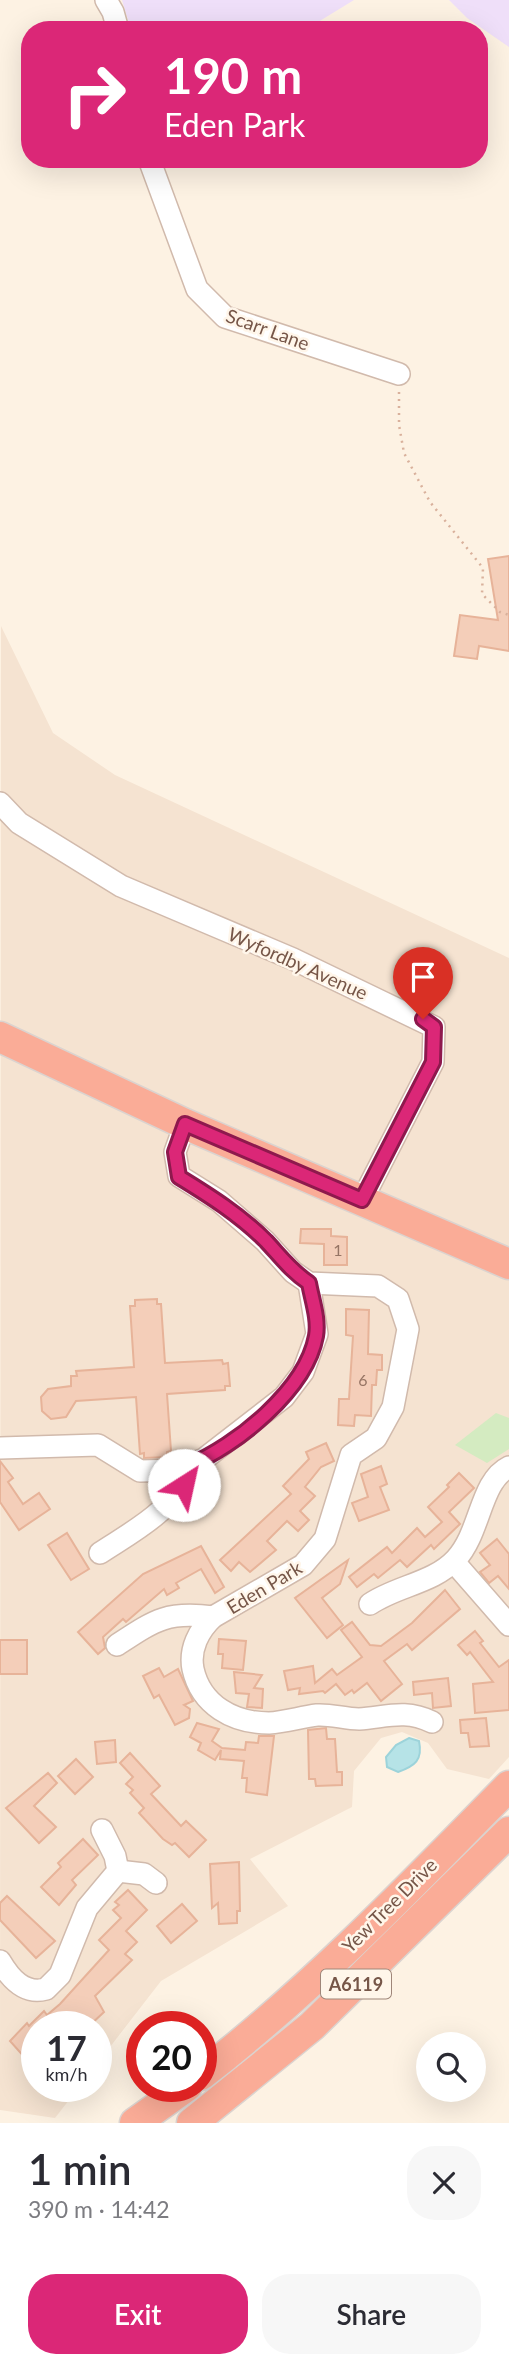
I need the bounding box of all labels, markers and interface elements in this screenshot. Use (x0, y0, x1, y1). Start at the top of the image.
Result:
text: 190 m (164, 46, 302, 104)
icon: right (49, 49, 140, 140)
text: Eden Park (164, 105, 305, 144)
street label: Scarr Lane (223, 303, 313, 355)
street label: Wyfordby Avenue (225, 922, 371, 1004)
pin (393, 947, 453, 1019)
icon: arrive (404, 958, 442, 996)
house number: 1 (333, 1240, 343, 1259)
house number: 6 (358, 1370, 368, 1389)
position arrow (147, 1448, 221, 1522)
street label: Eden Park (222, 1555, 306, 1618)
street label: Yew Tree Drive (337, 1853, 441, 1957)
road number: A6119 (321, 1970, 391, 1998)
speed limit sign: 20 (126, 2011, 217, 2102)
text: 17 (46, 2026, 87, 2068)
map controls (416, 2032, 486, 2102)
button: search (416, 2032, 486, 2102)
text: km/h (45, 2063, 88, 2085)
text: 1 min (28, 2144, 132, 2194)
button: close (407, 2146, 481, 2220)
text: 390 m · 14:42 (28, 2195, 170, 2223)
button: Exit (28, 2274, 248, 2354)
button: Share (262, 2274, 481, 2354)

